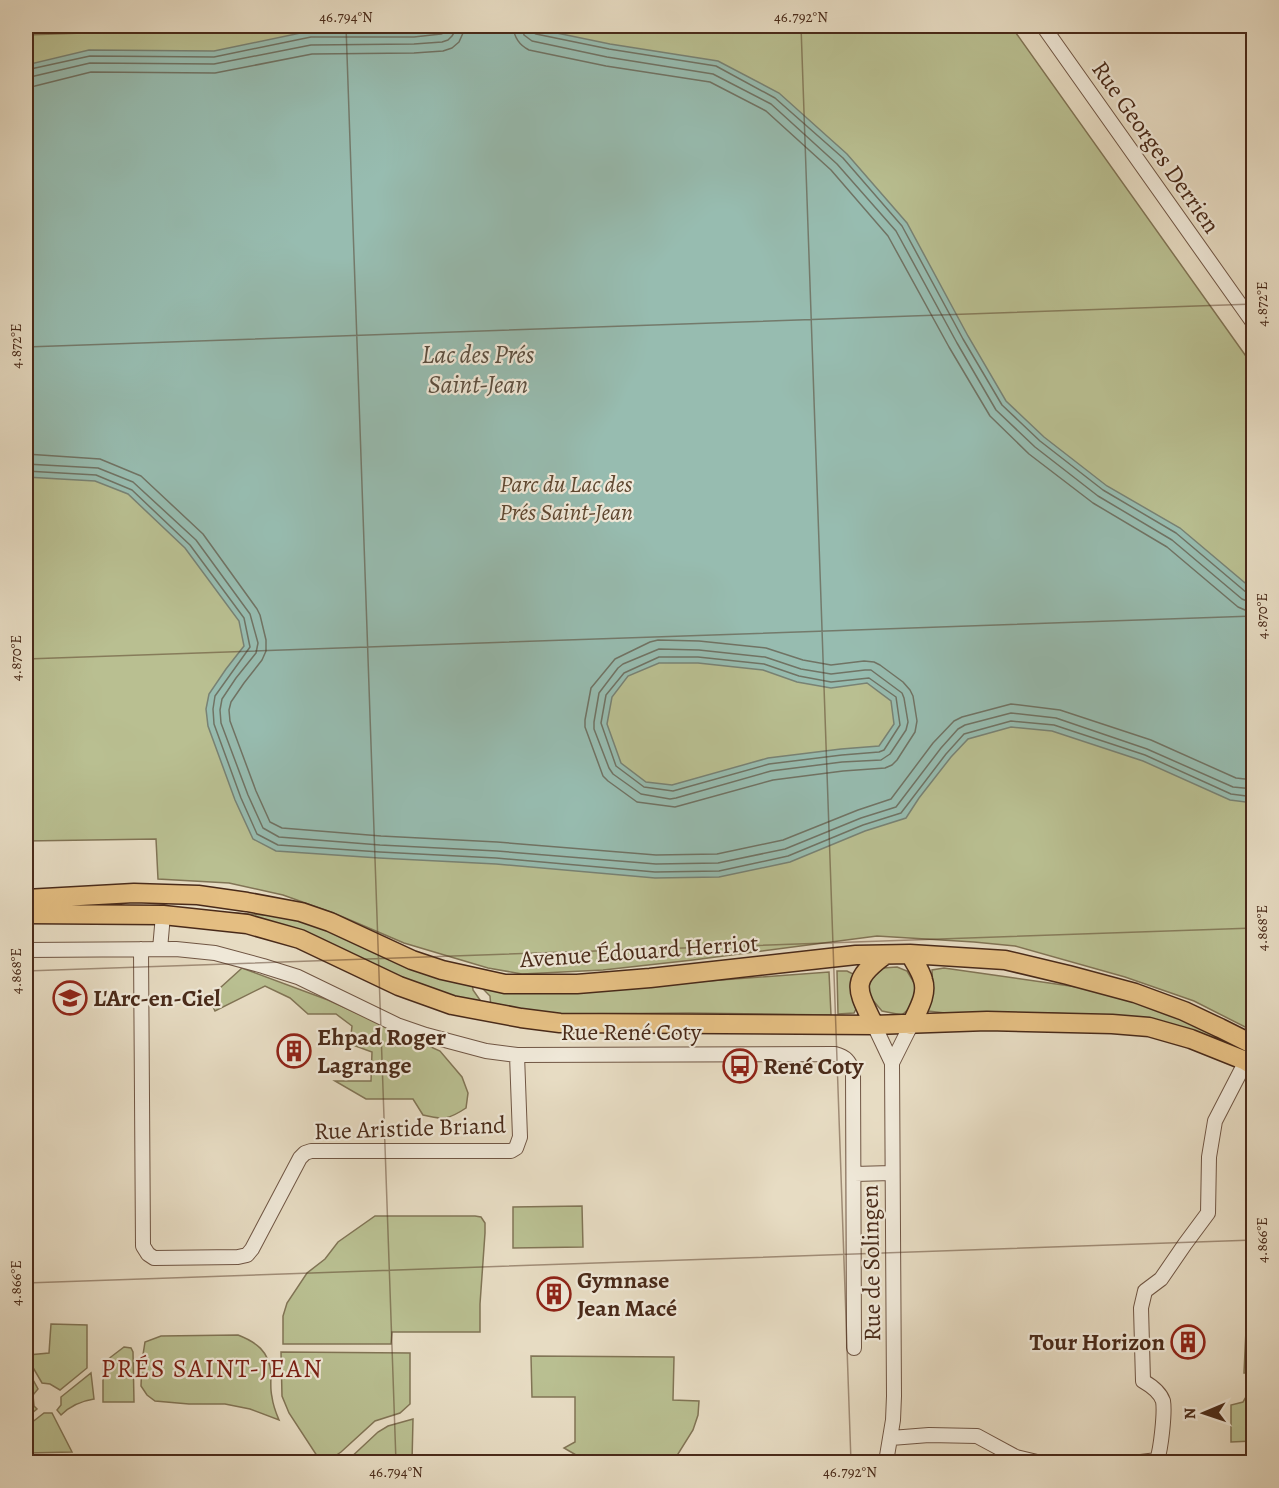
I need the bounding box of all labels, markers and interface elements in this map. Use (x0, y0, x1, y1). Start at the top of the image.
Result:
text: 46.794°N (319, 7, 373, 27)
text: 46.792°N (774, 7, 828, 27)
street label: Rue Georges Derrien (1084, 54, 1228, 240)
text: 4.872°E (1252, 281, 1272, 327)
text: 4.872°E (6, 323, 26, 369)
water label: Lac des Prés Saint-Jean (422, 337, 535, 402)
park label: Parc du Lac des Prés Saint-Jean (499, 468, 633, 528)
text: 4.870°E (1252, 593, 1272, 639)
text: 4.870°E (6, 635, 26, 681)
text: 4.868°E (1252, 905, 1272, 951)
street label: Avenue Édouard Herriot (518, 927, 759, 975)
text: 4.868°E (6, 948, 26, 994)
school or university icon: L'Arc-en-Ciel (52, 980, 88, 1016)
place label: L'Arc-en-Ciel (93, 982, 221, 1014)
street label: Rue René Coty (561, 1016, 702, 1048)
place label: Ehpad Roger Lagrange (317, 1021, 446, 1081)
building icon: Ehpad Roger Lagrange (276, 1033, 312, 1069)
bus stop icon: René Coty (722, 1048, 758, 1084)
place label: René Coty (763, 1050, 864, 1082)
street label: Rue Aristide Briand (314, 1109, 507, 1147)
street label: Rue de Solingen (854, 1184, 888, 1342)
text: 4.866°E (1252, 1217, 1272, 1263)
text: 4.866°E (6, 1260, 26, 1306)
place label: Gymnase Jean Macé (577, 1264, 677, 1324)
building icon: Gymnase Jean Macé (536, 1276, 572, 1312)
building icon: Tour Horizon (1170, 1324, 1206, 1360)
place label: Tour Horizon (1029, 1326, 1166, 1358)
district label: PRÉS SAINT-JEAN (101, 1351, 323, 1386)
north arrow (1174, 1383, 1234, 1443)
text: N (1179, 1407, 1201, 1420)
text: 46.794°N (369, 1462, 423, 1482)
text: 46.792°N (823, 1462, 877, 1482)

